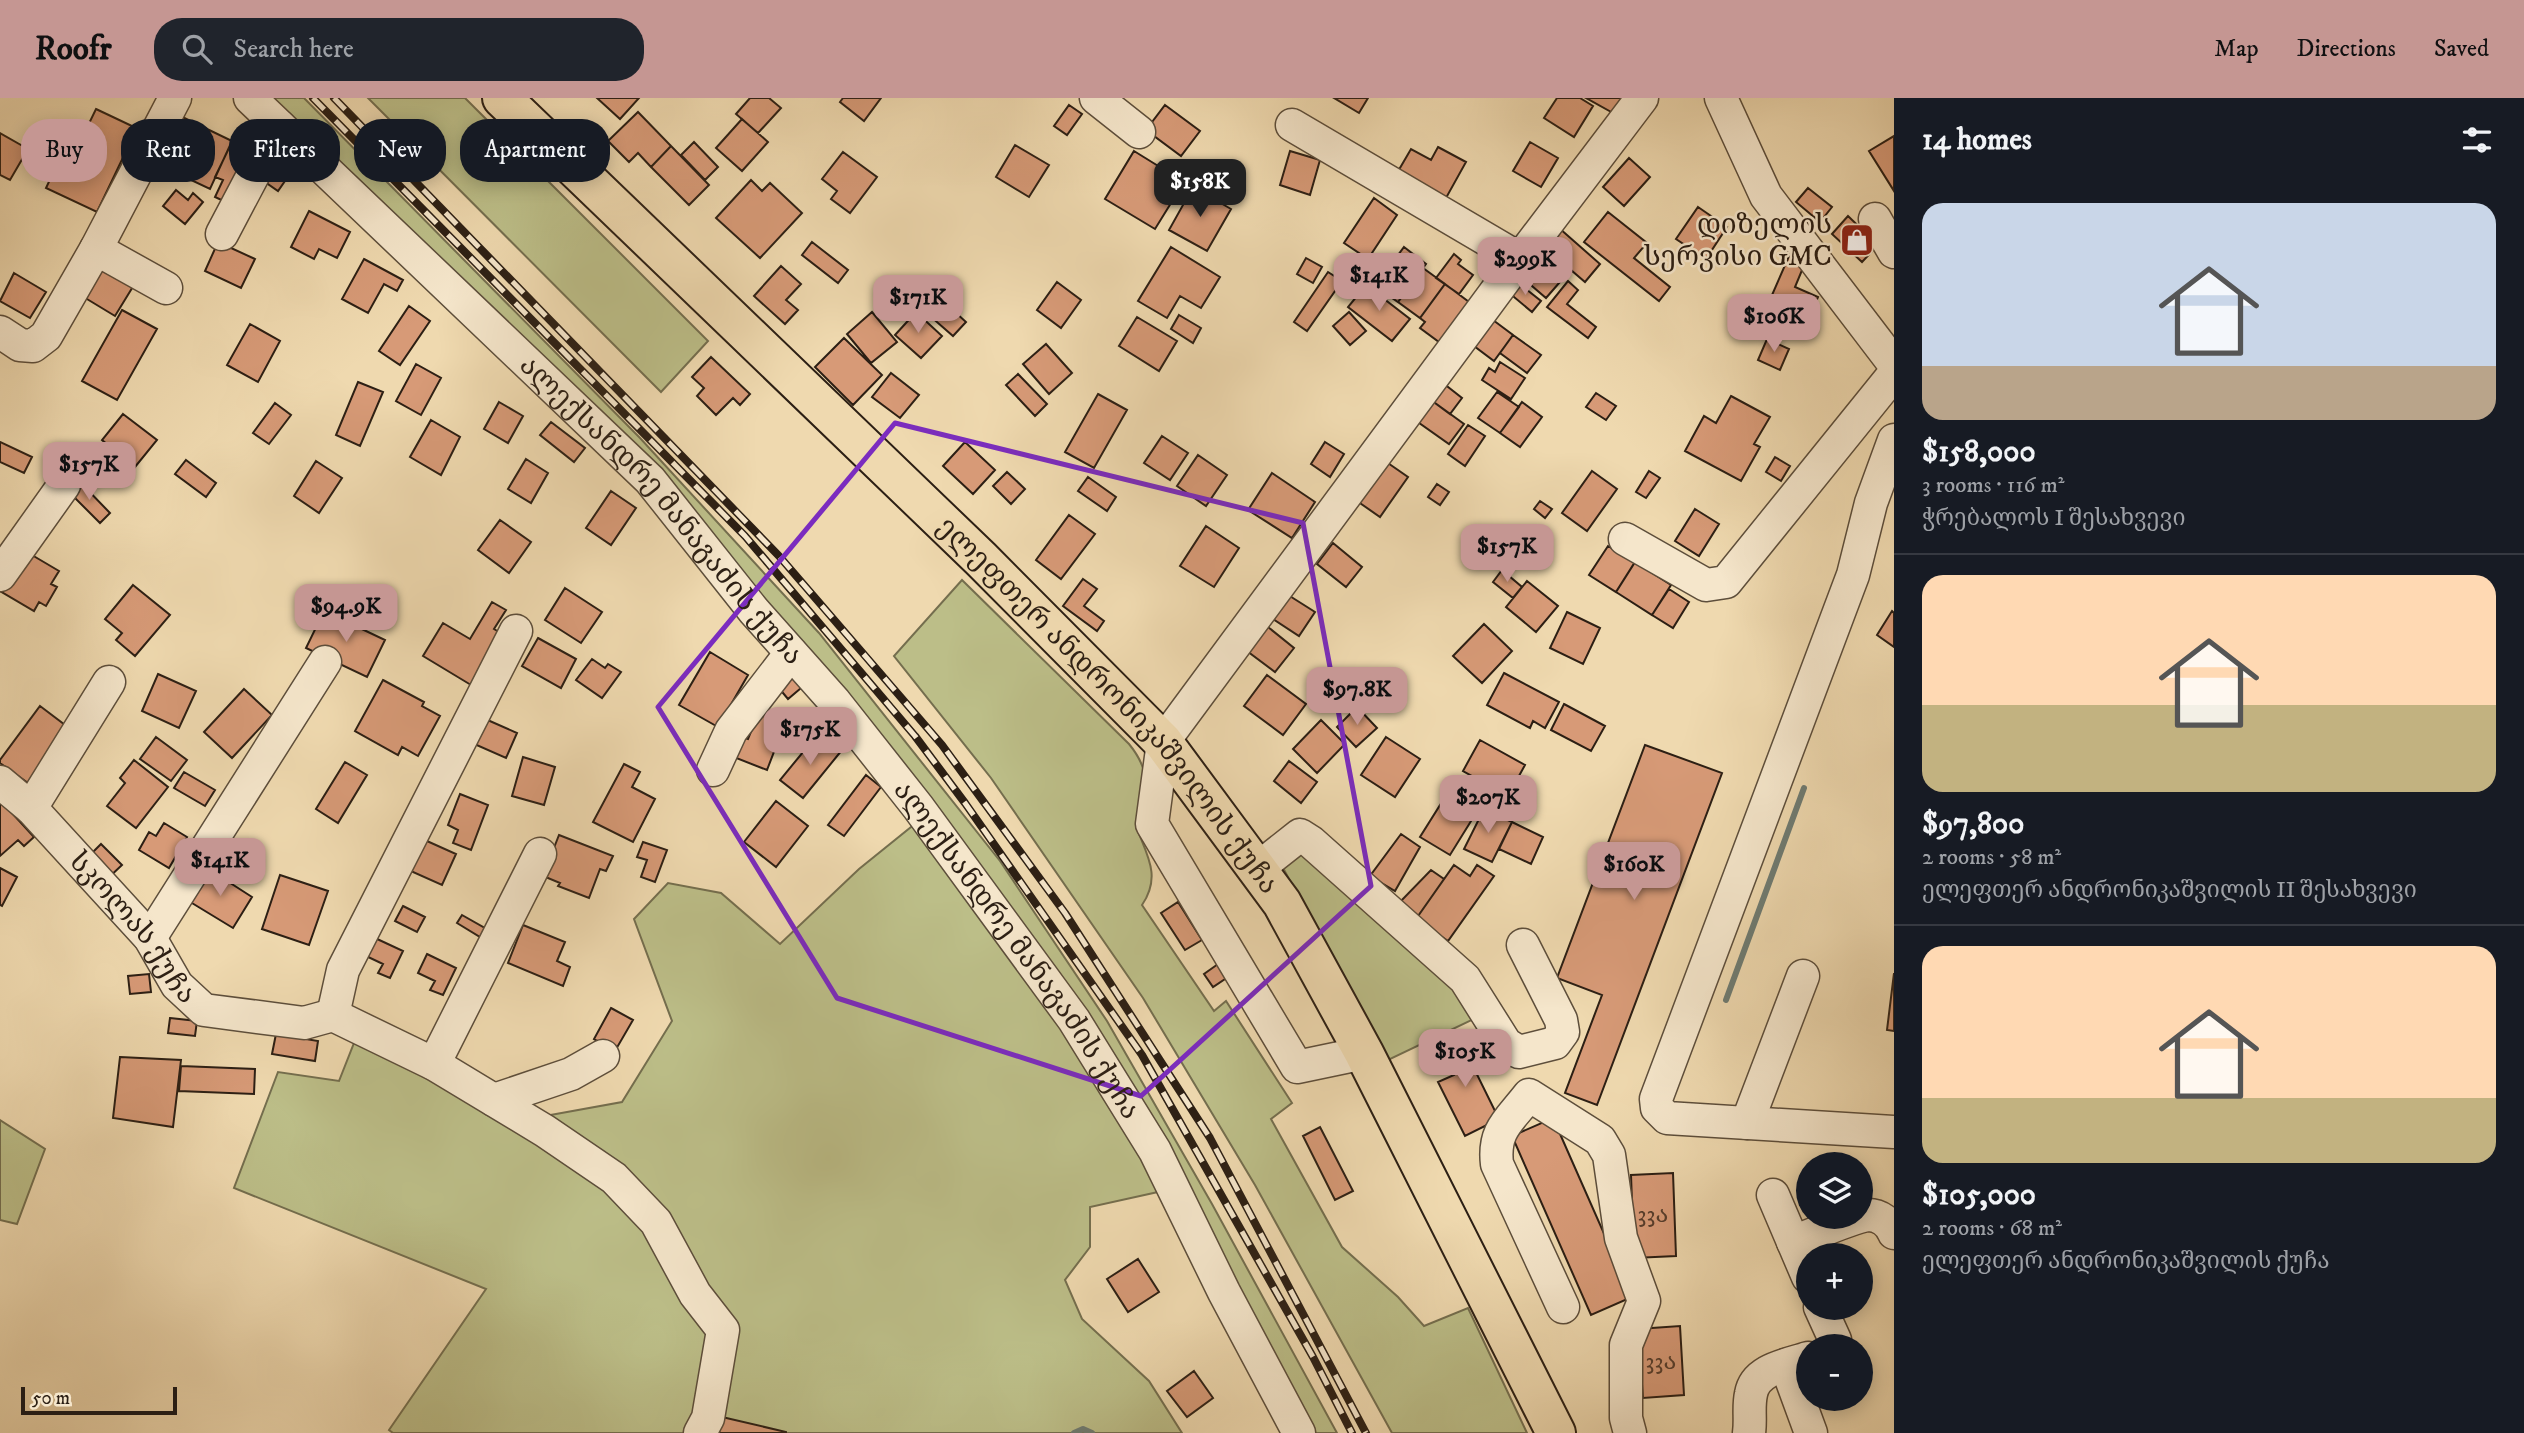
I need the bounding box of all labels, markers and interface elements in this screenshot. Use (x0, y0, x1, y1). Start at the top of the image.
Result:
search box (154, 18, 644, 81)
text: Roofr (35, 29, 112, 70)
icon: search (178, 30, 216, 68)
text: Search here (234, 33, 354, 66)
text: Map (2214, 34, 2259, 64)
text: Directions (2297, 34, 2396, 64)
text: Saved (2434, 34, 2489, 64)
chip: Buy (21, 119, 107, 182)
chip: Rent (121, 119, 215, 182)
chip: Filters (229, 119, 340, 182)
chip: New (354, 119, 446, 182)
chip: Apartment (460, 119, 610, 182)
icon: filters (2458, 121, 2496, 159)
text: 14 homes (1922, 122, 2032, 159)
pin: $158K (1151, 159, 1249, 219)
text: $158K (1170, 167, 1230, 196)
place label: დიზელის სერვისი GMC (1644, 207, 1832, 274)
shop icon: დიზელის სერვისი GMC (1838, 221, 1876, 259)
pin: $299K (1476, 238, 1574, 297)
text: $299K (1494, 245, 1556, 274)
icon: home (2146, 248, 2272, 374)
pin: $141K (1330, 254, 1428, 313)
text: $141K (1350, 261, 1408, 290)
pin: $171K (869, 275, 967, 335)
text: $171K (889, 283, 947, 312)
pin: $106K (1725, 294, 1823, 354)
text: $106K (1743, 302, 1805, 331)
street label: ალექსანდრე მანაგაძის ქუჩა (512, 347, 811, 672)
text: $158,000 (1922, 434, 2036, 471)
pin: $157K (40, 442, 138, 502)
text: $157K (59, 450, 119, 479)
text: 3 rooms · 116 m² (1922, 471, 2065, 500)
text: ჭრებალოს I შესახვევი (1922, 504, 2185, 533)
street label: ელეფთერ ანდრონიკაშვილის ქუჩა (930, 509, 1287, 901)
pin: $157K (1458, 524, 1556, 584)
text: $157K (1477, 532, 1537, 561)
pin: $94.9K (289, 584, 403, 644)
text: $94.9K (311, 592, 381, 621)
icon: home (2146, 620, 2272, 746)
pin: $97.8K (1300, 668, 1414, 727)
text: $97.8K (1322, 675, 1392, 704)
pin: $175K (761, 708, 859, 767)
text: $175K (780, 715, 840, 744)
street label: ალექსანდრე მანაგაძის ქუჩა (886, 773, 1149, 1126)
pin: $207K (1439, 776, 1537, 835)
text: $207K (1456, 783, 1520, 812)
text: $97,800 (1922, 806, 2024, 843)
pin: $141K (171, 838, 269, 898)
pin: $160K (1585, 842, 1683, 902)
text: 2 rooms · 58 m² (1922, 843, 2061, 872)
street label: სკოლას ქუჩა (62, 844, 203, 1011)
text: $141K (191, 846, 249, 875)
text: $160K (1603, 850, 1665, 879)
text: ელეფთერ ანდრონიკაშვილის II შესახვევი (1922, 876, 2417, 905)
icon: home (2146, 991, 2272, 1117)
pin: $105K (1416, 1030, 1514, 1089)
text: $105K (1435, 1037, 1495, 1066)
map controls (1796, 1152, 1873, 1411)
button: layers (1796, 1152, 1873, 1229)
text: $105,000 (1922, 1177, 2036, 1214)
house number: 33ა (1638, 1200, 1668, 1230)
text: 2 rooms · 68 m² (1922, 1214, 2062, 1243)
button: + (1796, 1243, 1873, 1320)
text: ელეფთერ ანდრონიკაშვილის ქუჩა (1922, 1247, 2330, 1276)
button: − (1796, 1334, 1873, 1411)
house number: 33ა (1646, 1347, 1676, 1377)
scale bar (21, 1384, 177, 1416)
text: 50 m (32, 1387, 70, 1410)

